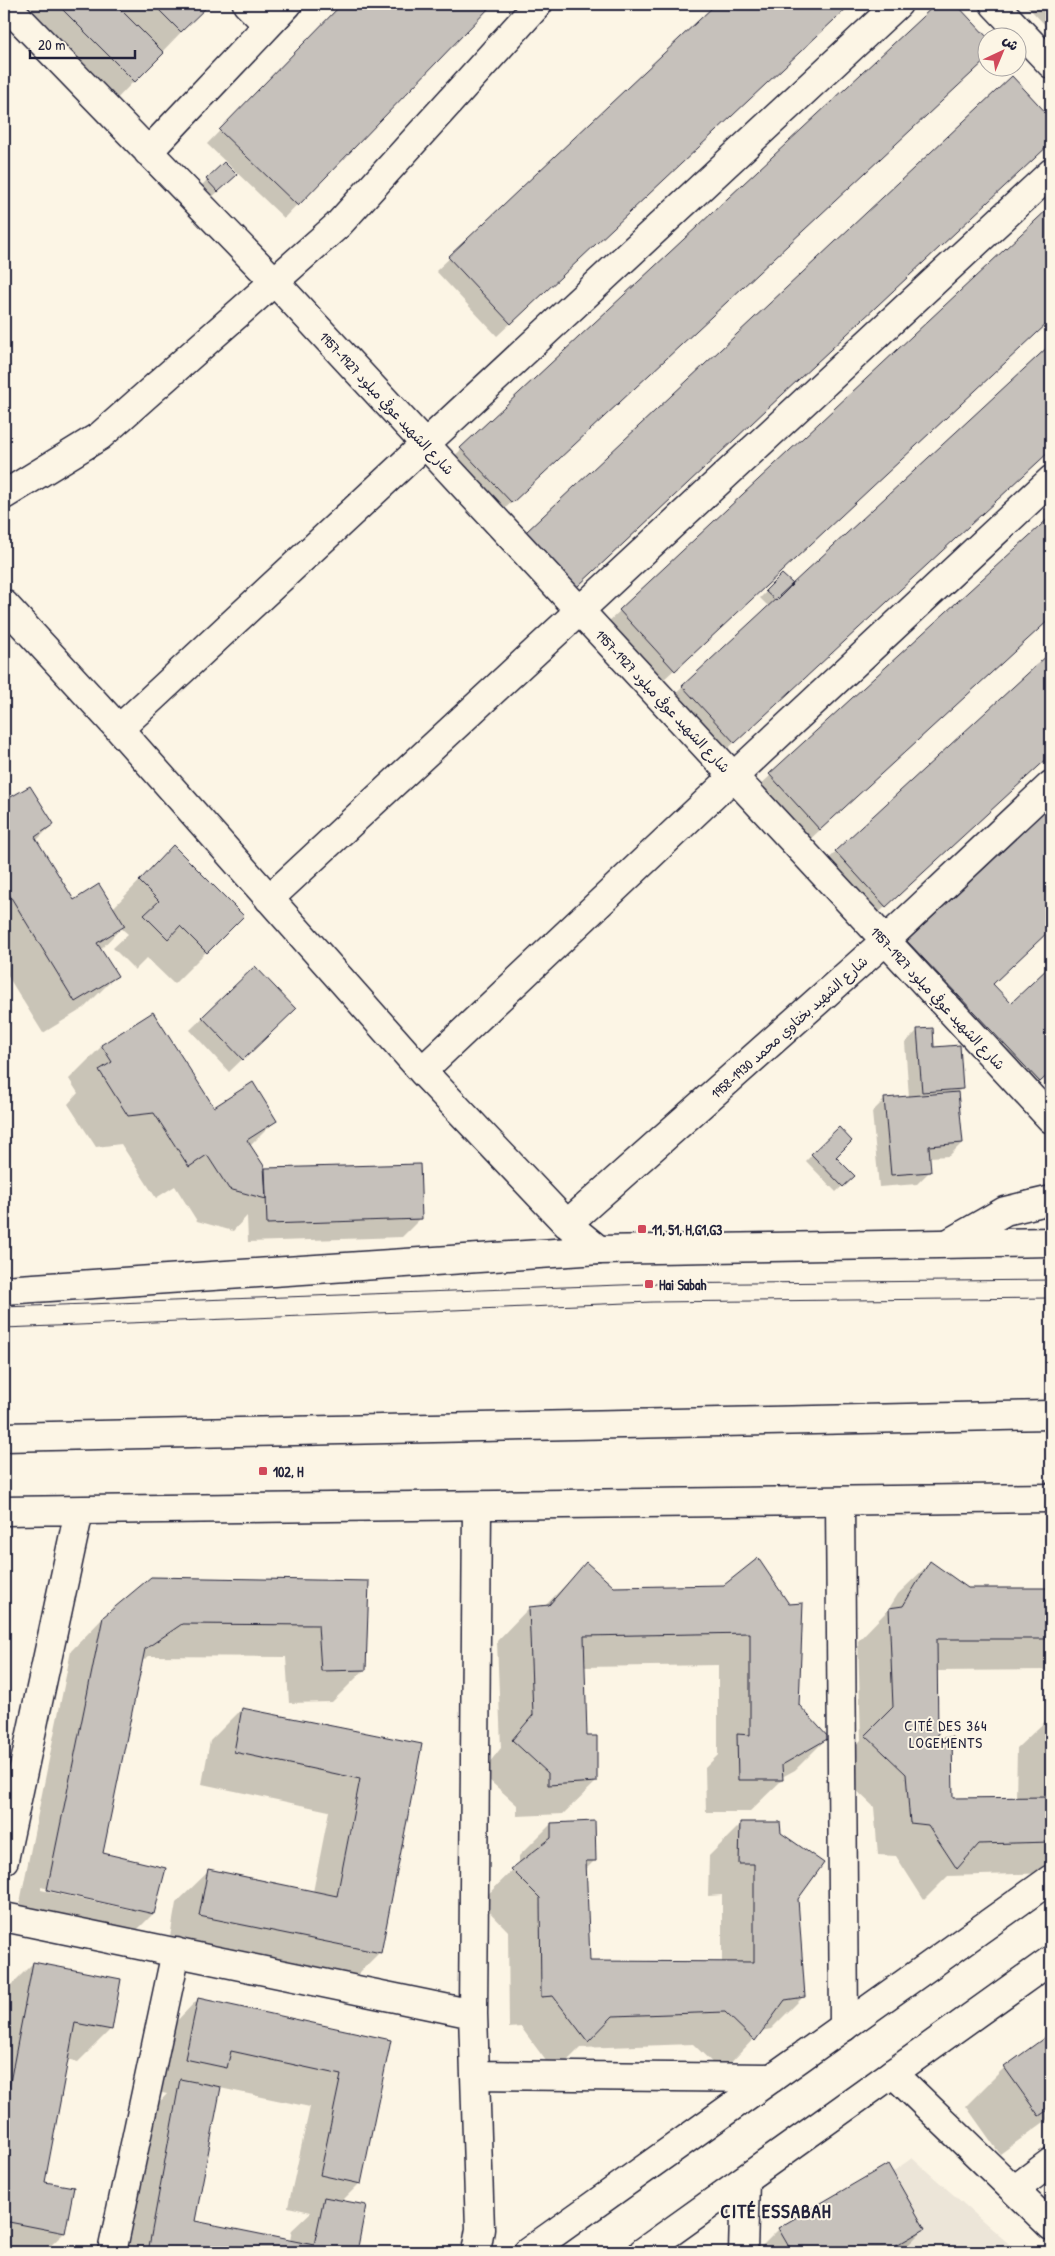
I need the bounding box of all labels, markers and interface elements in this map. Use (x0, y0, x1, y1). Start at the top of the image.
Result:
scale bar (30, 28, 135, 60)
north arrow (978, 28, 1028, 78)
text: ش (999, 30, 1024, 54)
text: 20 m (38, 34, 65, 55)
street label: شارع الشهيد عوفي ميلود 1927-1957 (314, 327, 459, 480)
street label: شارع الشهيد عوفي ميلود 1927-1957 (590, 625, 735, 778)
street label: شارع الشهيد عوفي ميلود 1927-1957 (865, 922, 1010, 1075)
street label: شارع الشهيد بختاوي محمد 1930-1958 (707, 951, 873, 1104)
place label: 11, 51, H,G1,G3 (652, 1220, 723, 1239)
marker: 11, 51, H,G1,G3 (636, 1223, 648, 1235)
place label: Hai Sabah (659, 1275, 707, 1294)
marker: Hai Sabah (643, 1278, 655, 1290)
place label: 102, H (273, 1462, 304, 1481)
marker: 102, H (257, 1465, 269, 1477)
district label: CITÉ DES 364 LOGEMENTS (904, 1715, 988, 1753)
district label: CITÉ ESSABAH (720, 2198, 832, 2224)

